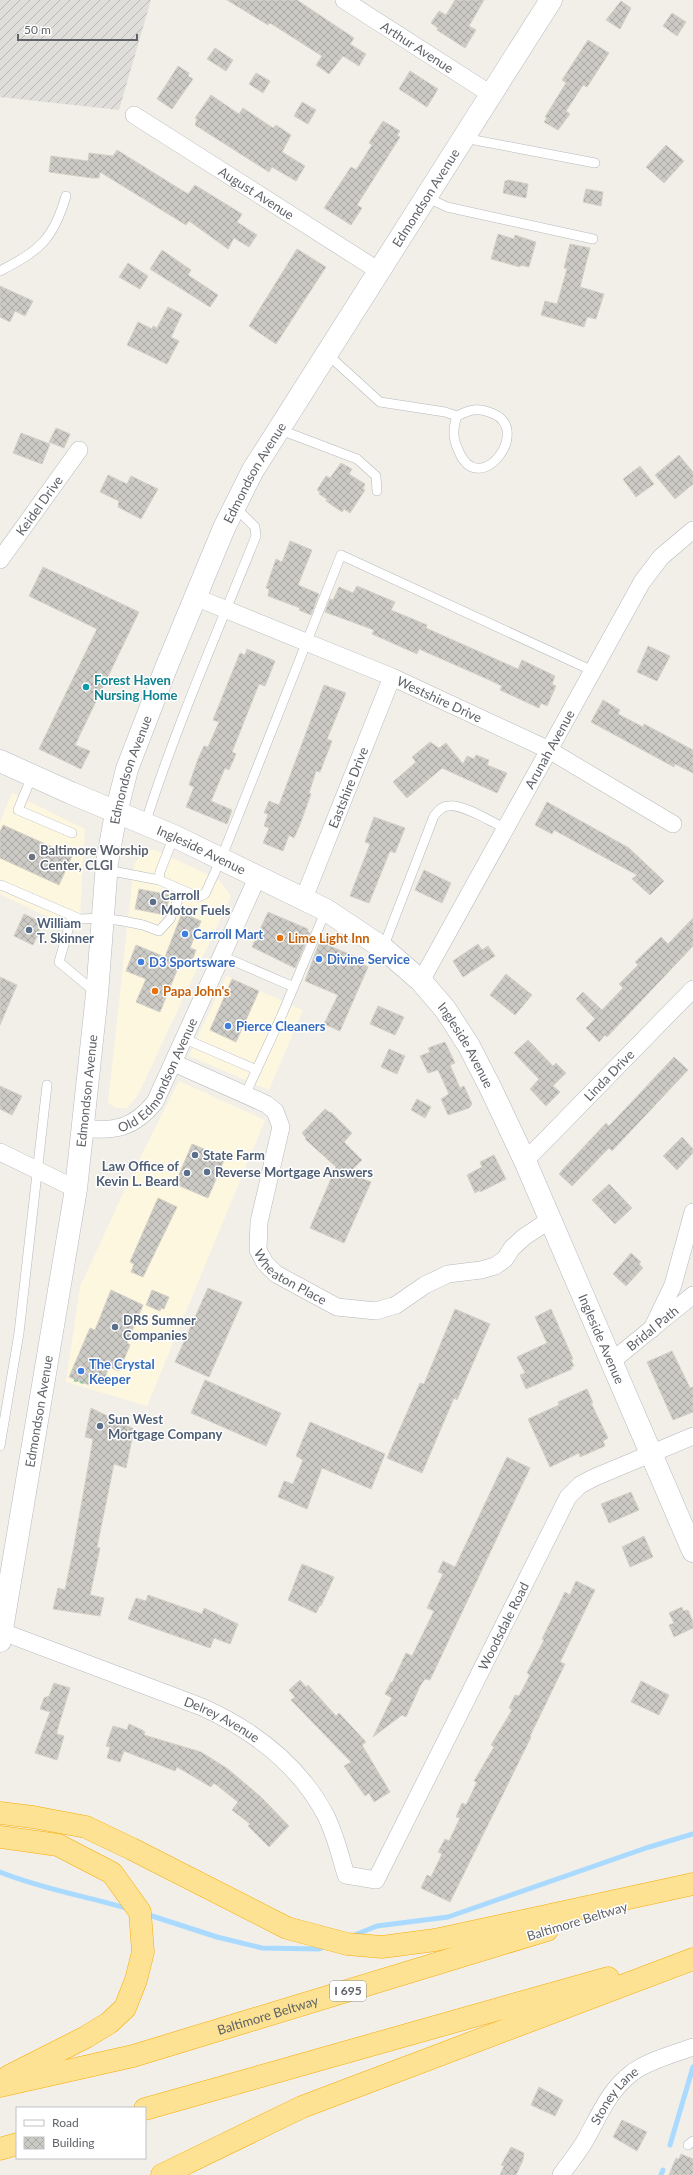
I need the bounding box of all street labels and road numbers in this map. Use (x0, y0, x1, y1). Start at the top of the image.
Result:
street label: Arthur Avenue (378, 18, 457, 76)
street label: Edmondson Avenue (388, 145, 463, 250)
street label: August Avenue (216, 163, 297, 223)
street label: Edmondson Avenue (220, 419, 289, 526)
street label: Keidel Drive (12, 473, 66, 539)
street label: Westshire Drive (395, 673, 485, 726)
street label: Arunah Avenue (521, 707, 578, 791)
street label: Edmondson Avenue (106, 713, 155, 826)
street label: Eastshire Drive (325, 744, 371, 830)
street label: Ingleside Avenue (155, 822, 248, 878)
street label: Ingleside Avenue (435, 999, 497, 1091)
street label: Old Edmondson Avenue (116, 1015, 200, 1135)
street label: Edmondson Avenue (73, 1034, 101, 1148)
street label: Linda Drive (580, 1046, 637, 1104)
street label: Wheaton Place (251, 1246, 329, 1308)
street label: Ingleside Avenue (575, 1291, 628, 1386)
street label: Bridal Path (623, 1302, 681, 1354)
street label: Edmondson Avenue (21, 1354, 56, 1468)
street label: Woodsdale Road (475, 1579, 532, 1673)
street label: Delrey Avenue (182, 1693, 263, 1746)
street label: Baltimore Beltway (525, 1898, 630, 1944)
road number: I 695 (330, 1981, 366, 2001)
street label: Baltimore Beltway (215, 1992, 320, 2038)
street label: Stoney Lane (587, 2063, 641, 2128)

